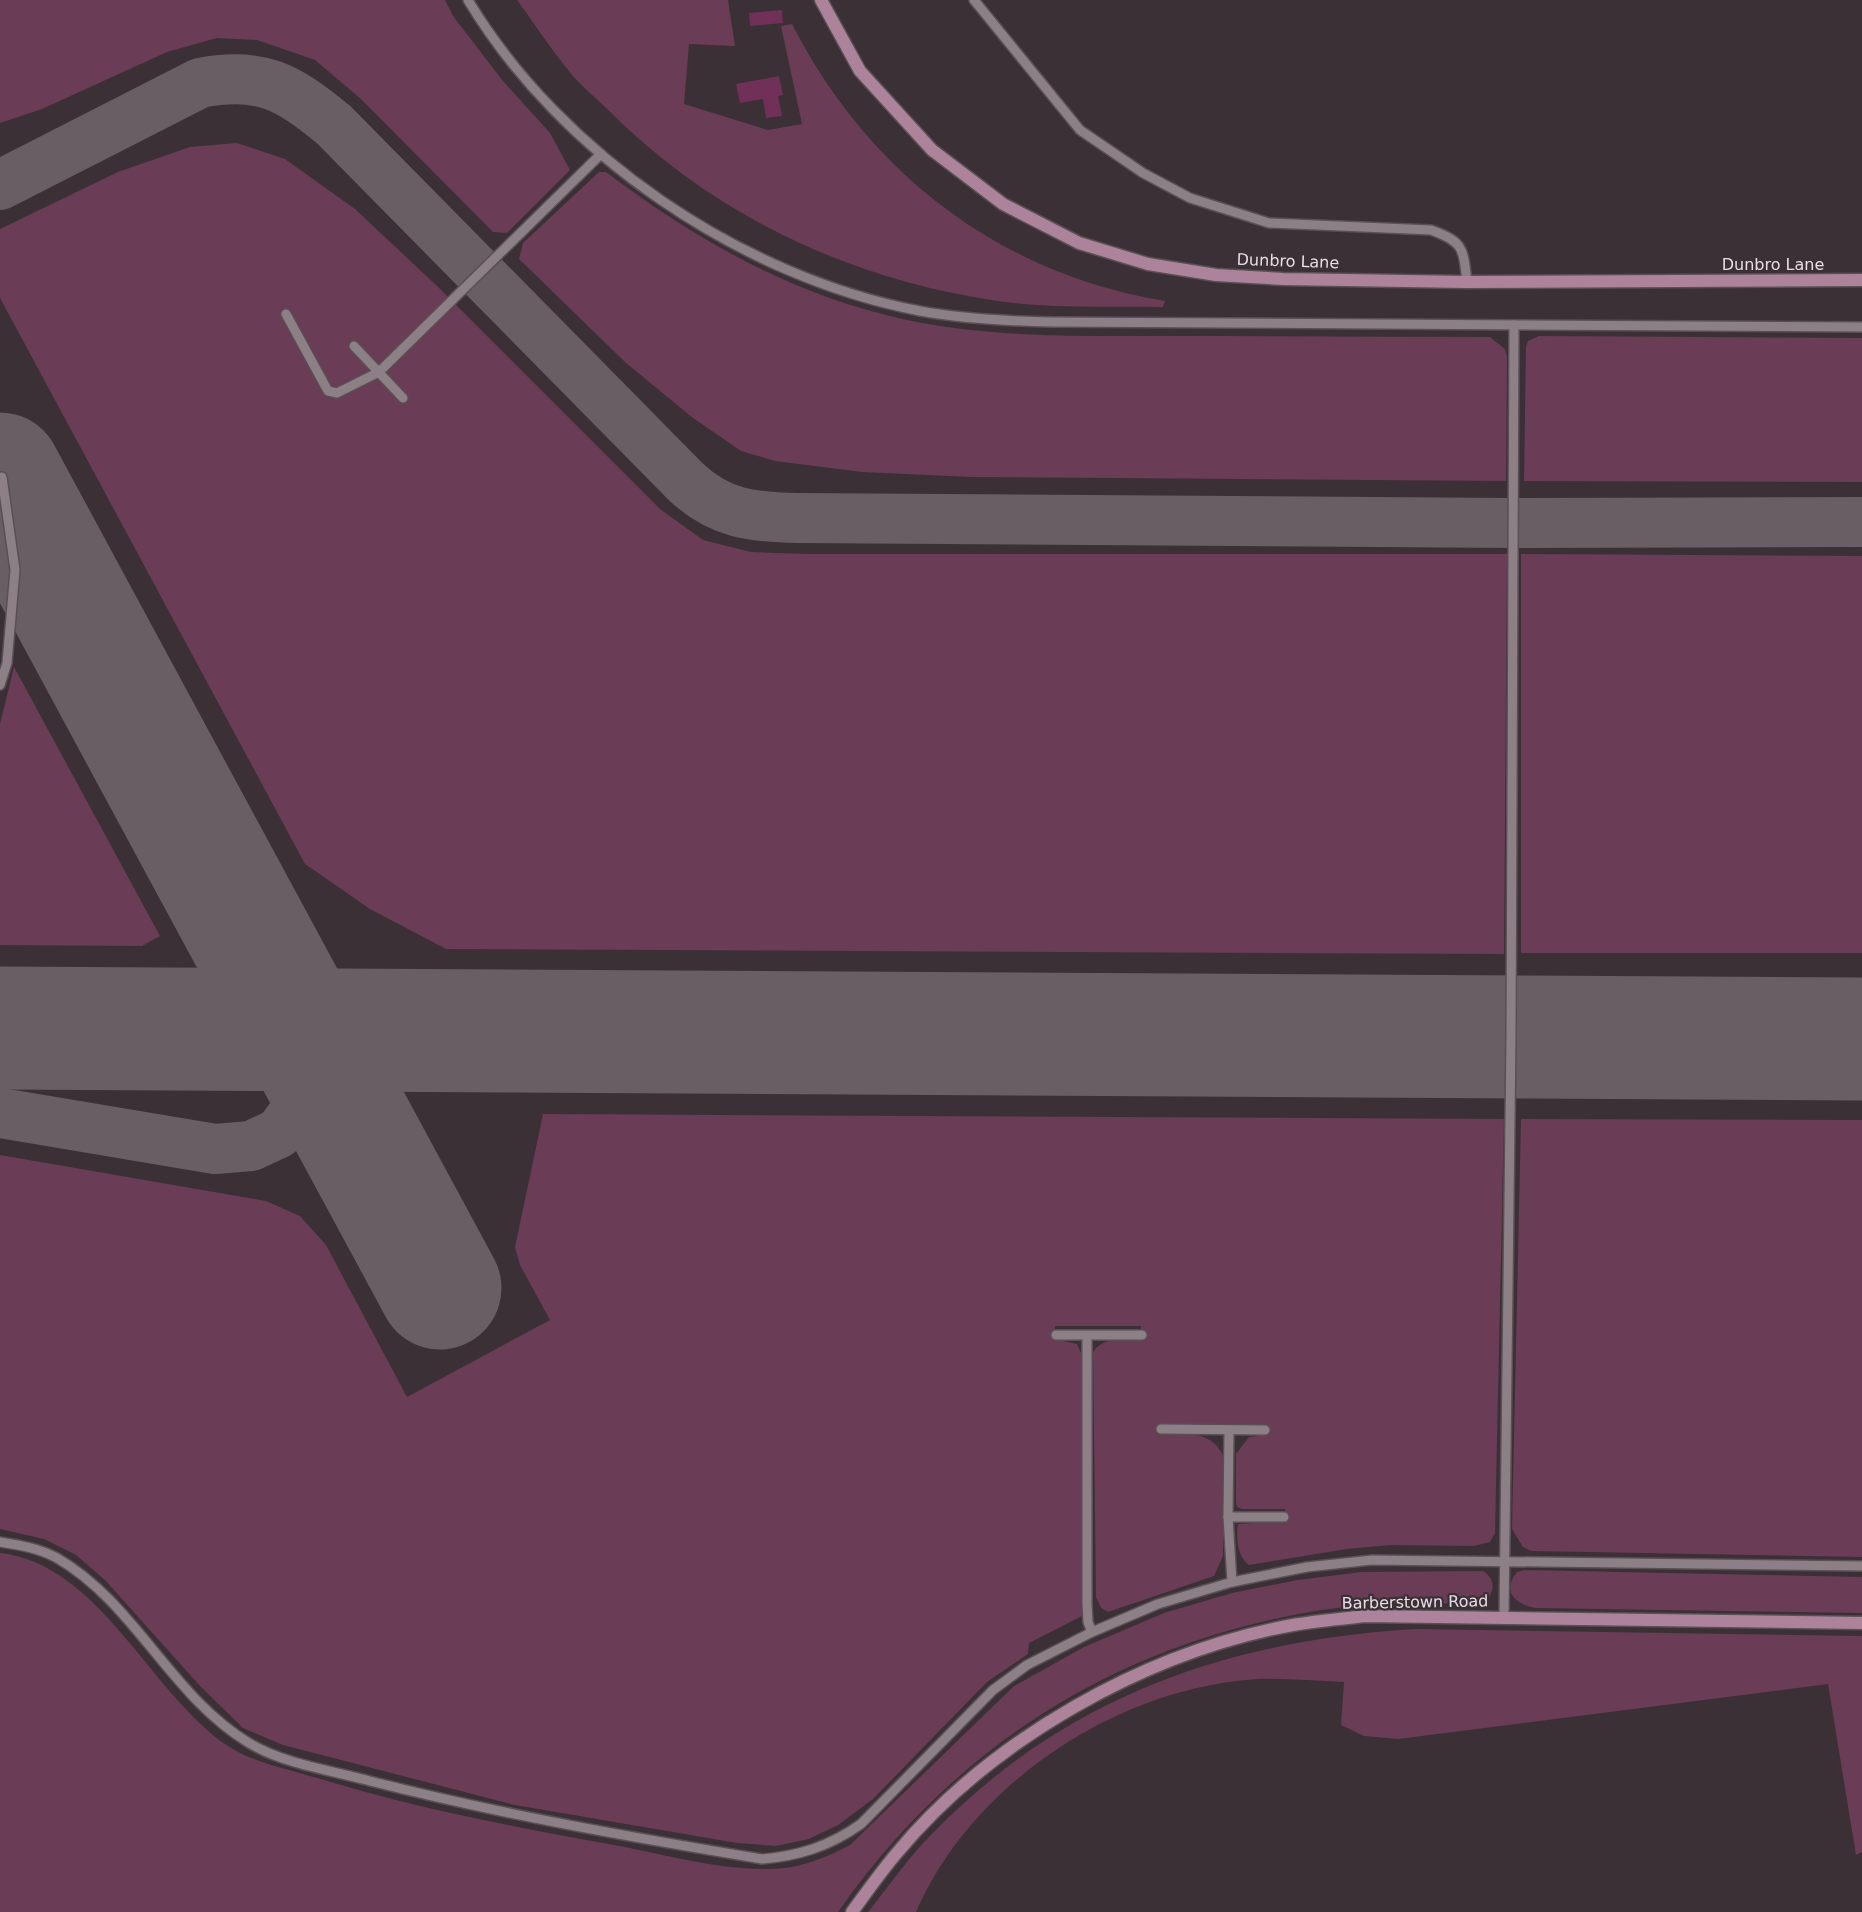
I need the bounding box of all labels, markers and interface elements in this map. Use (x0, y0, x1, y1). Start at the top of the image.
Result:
street label: Dunbro Lane (1236, 250, 1340, 272)
street label: Dunbro Lane (1722, 255, 1824, 274)
street label: Barberstown Road (1341, 1591, 1489, 1613)

